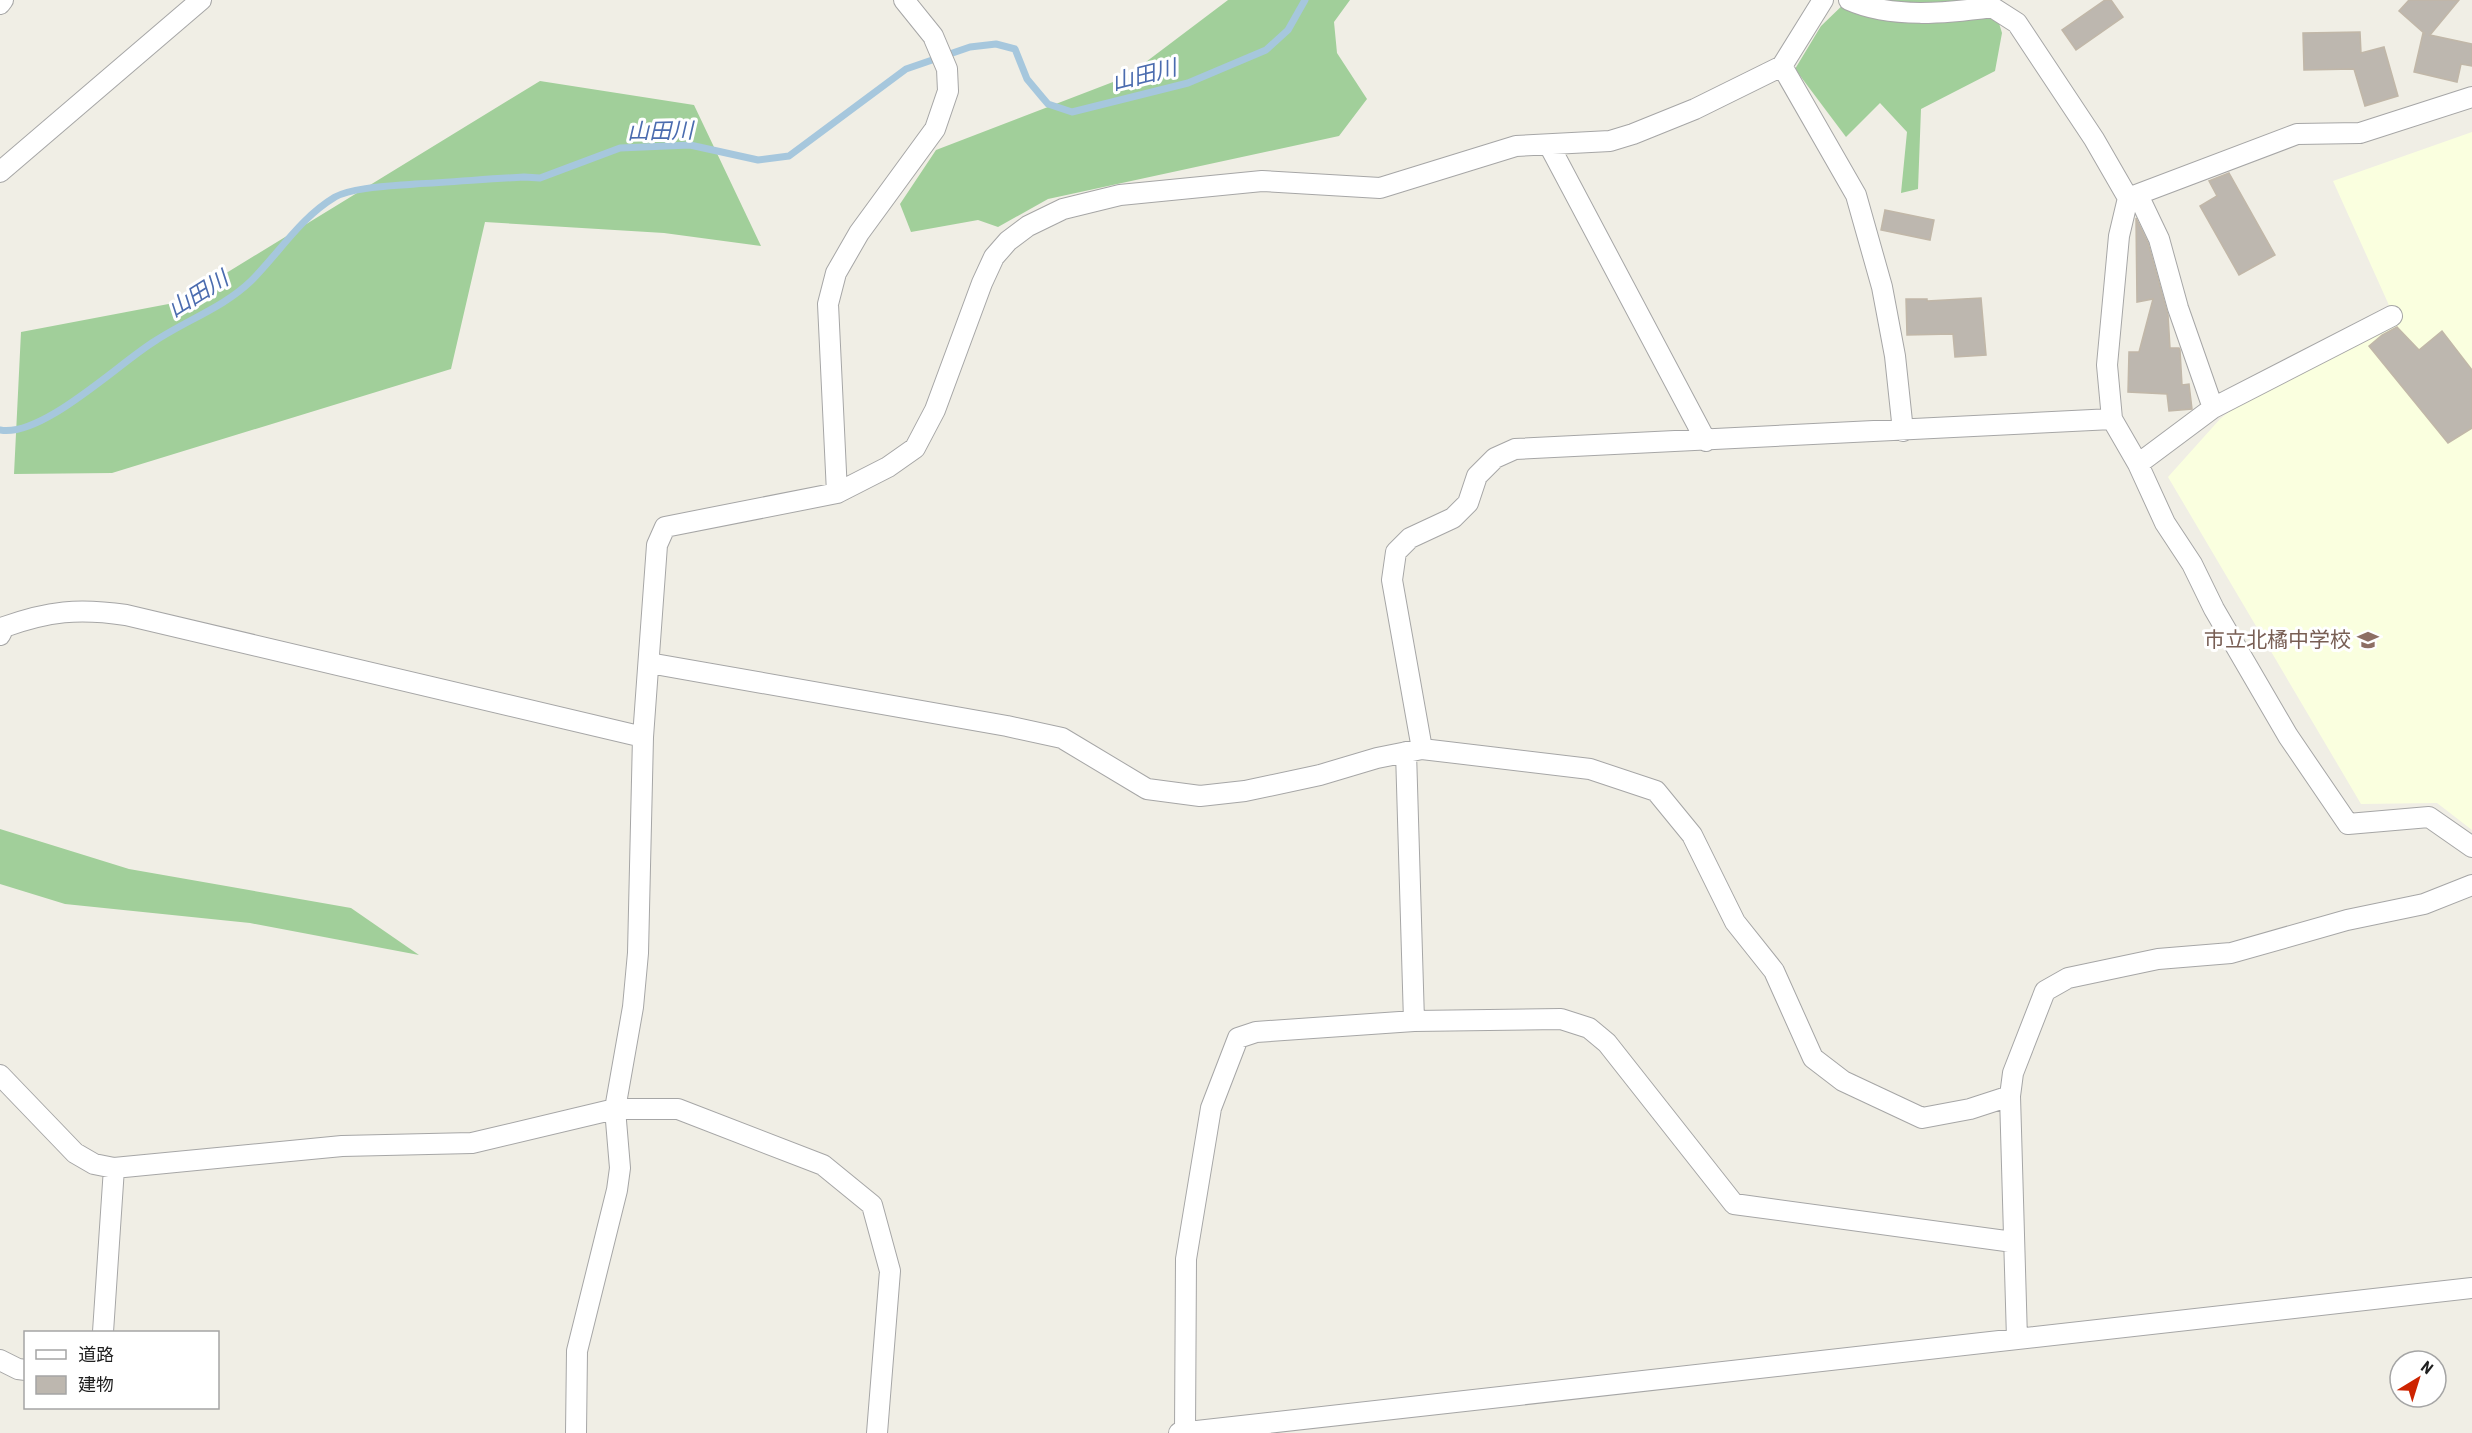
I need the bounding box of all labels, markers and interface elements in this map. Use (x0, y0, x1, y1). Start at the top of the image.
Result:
water label: 山田川 (1109, 54, 1181, 95)
water label: 山田川 (627, 118, 695, 144)
water label: 山田川 (163, 265, 234, 322)
place label: 市立北橘中学校 (2204, 628, 2351, 652)
school or university icon: 市立北橘中学校 (2356, 628, 2380, 652)
legend (24, 1331, 219, 1409)
text: 道路 (78, 1344, 114, 1365)
north arrow (2388, 1349, 2448, 1409)
text: N (2417, 1357, 2437, 1378)
text: 建物 (78, 1374, 114, 1395)

